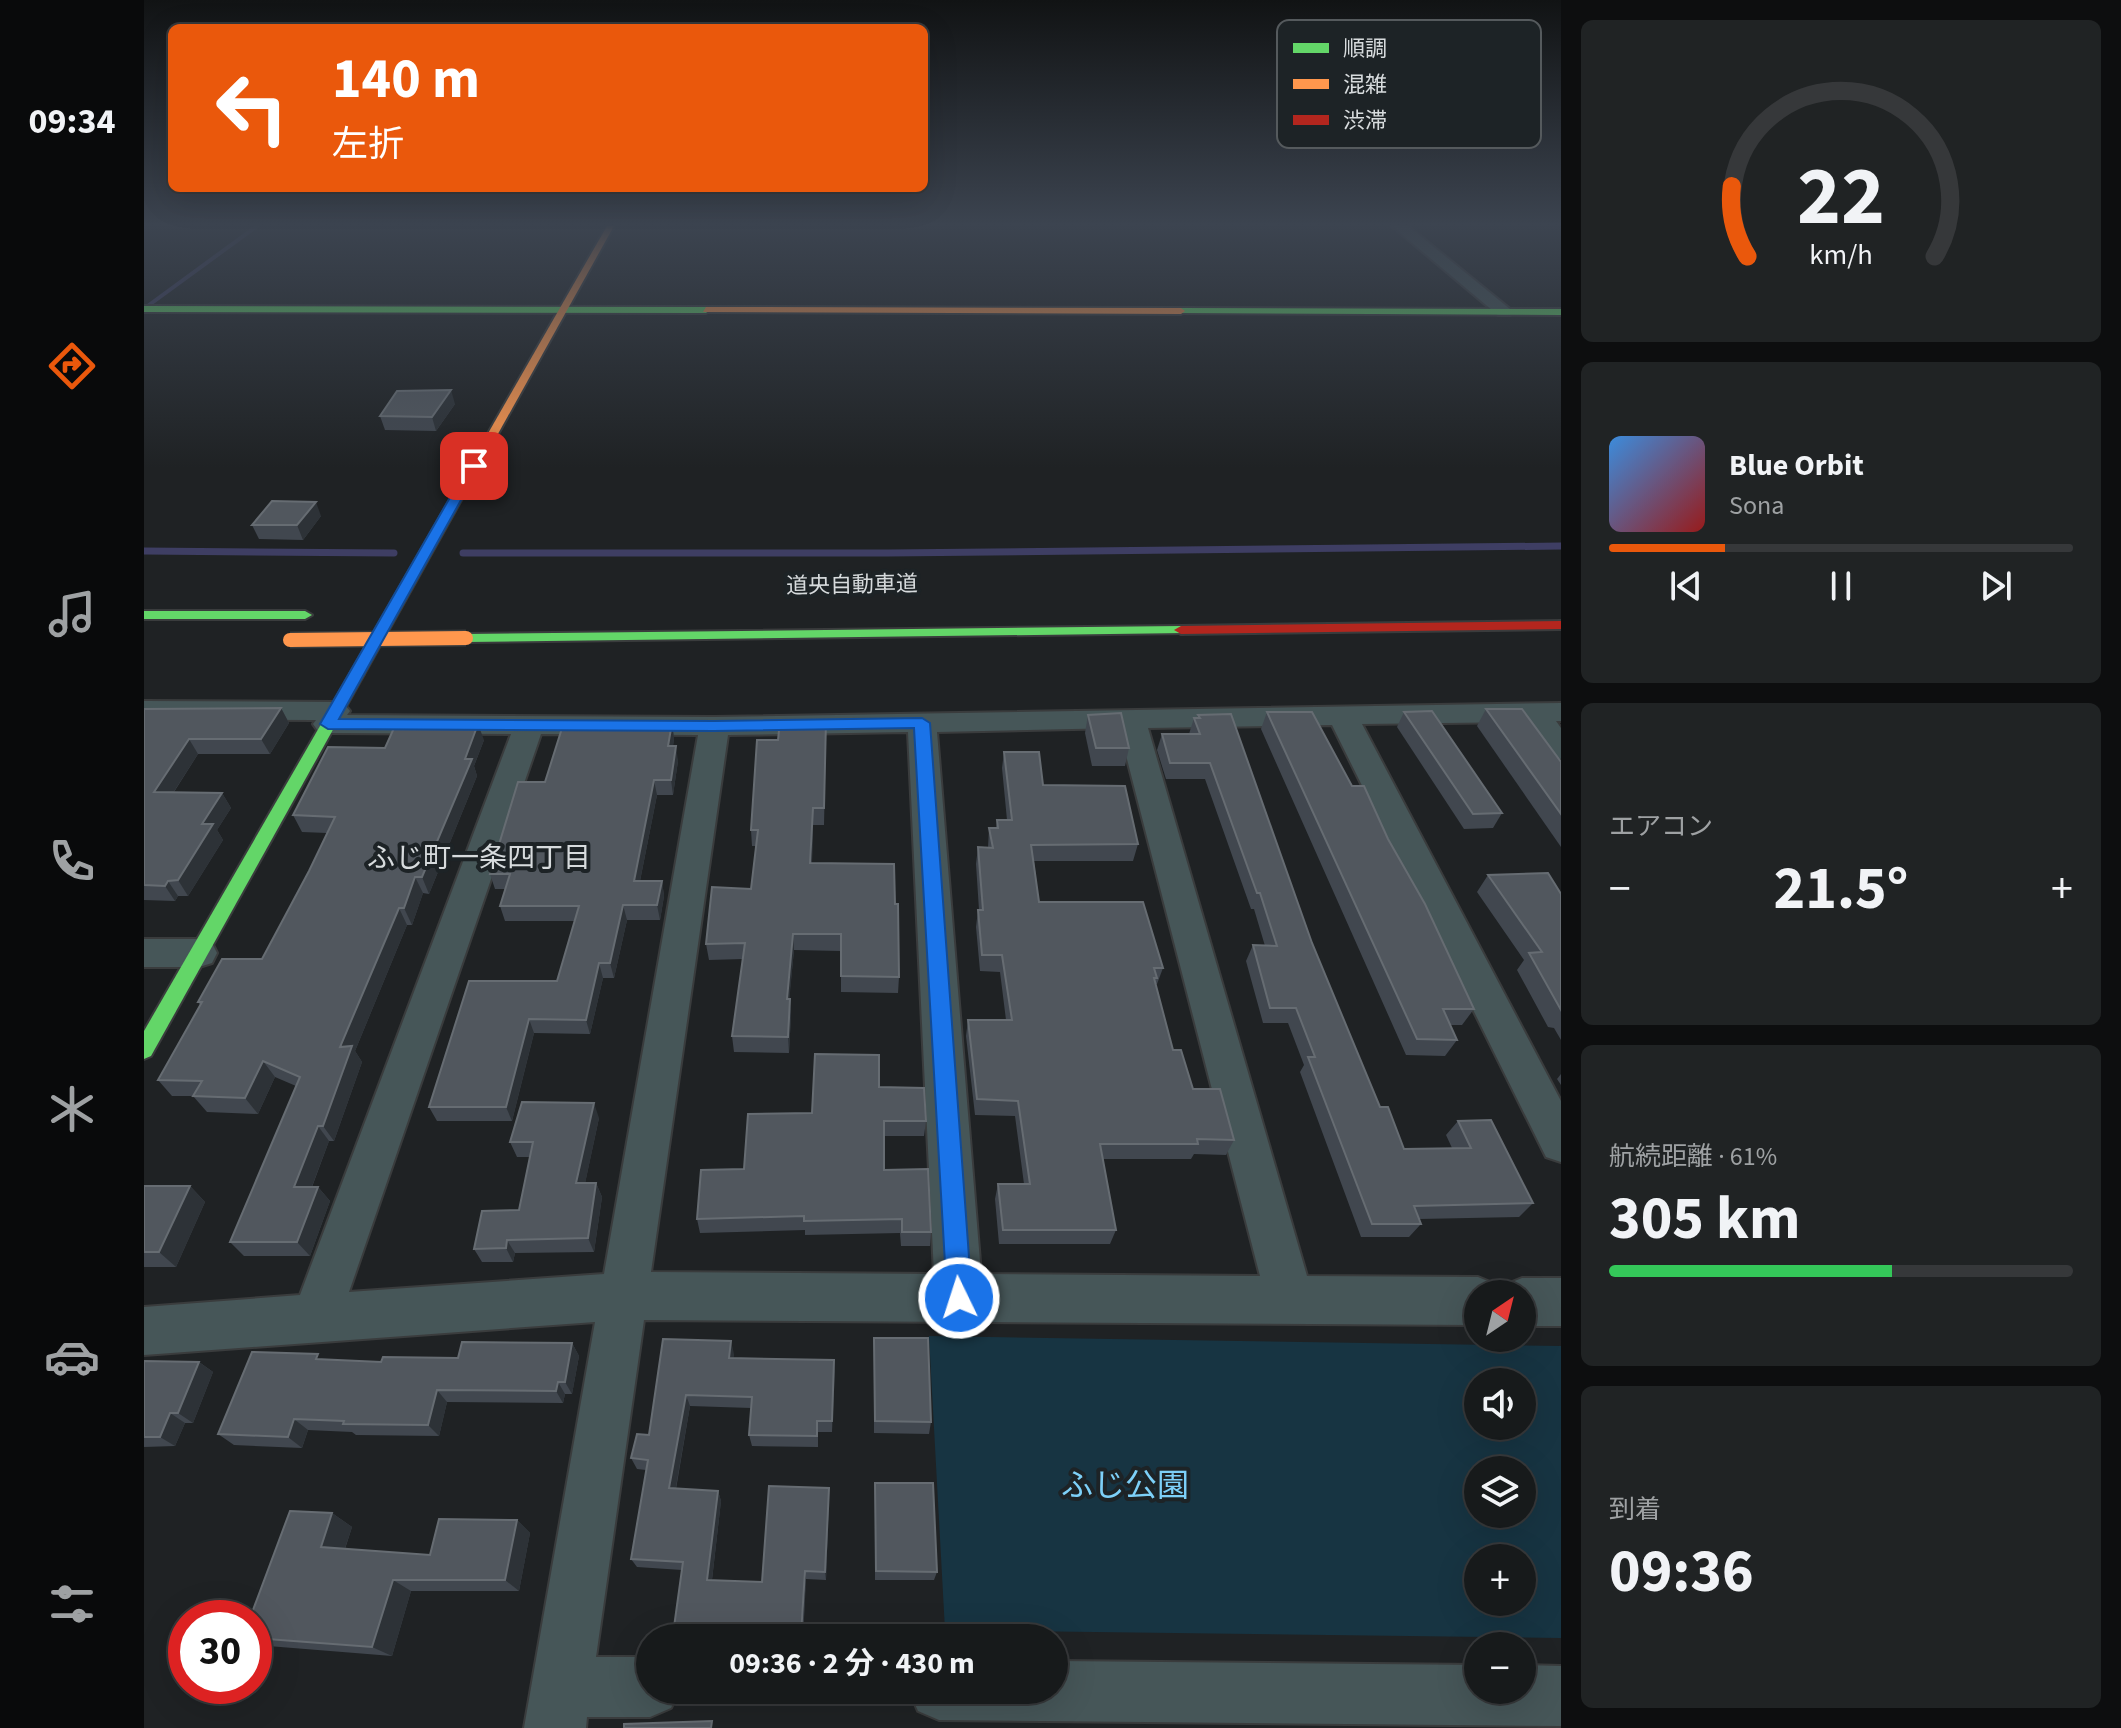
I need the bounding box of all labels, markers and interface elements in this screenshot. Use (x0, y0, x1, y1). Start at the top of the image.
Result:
legend (1277, 20, 1541, 148)
text: 順調 (1343, 33, 1387, 65)
text: 140 m (332, 40, 480, 119)
icon: left (200, 56, 304, 160)
text: 混雑 (1343, 69, 1387, 101)
text: 09:34 (29, 96, 115, 147)
text: 渋滞 (1343, 105, 1387, 137)
text: 左折 (332, 119, 404, 170)
text: 22 (1797, 137, 1885, 255)
text: km/h (1809, 235, 1873, 275)
icon: directions (44, 338, 100, 394)
pin (440, 432, 508, 500)
icon: arrive (452, 444, 496, 488)
text: Blue Orbit (1729, 444, 1864, 487)
text: Sona (1729, 487, 1784, 524)
icon: previous (1664, 564, 1708, 608)
icon: pause (1819, 564, 1863, 608)
icon: next (1974, 564, 2018, 608)
street label: 道央自動車道 (786, 568, 918, 602)
icon: music (44, 586, 100, 642)
text: エアコン (1609, 808, 1713, 845)
icon: phone (44, 833, 100, 889)
district label: ふじ町一条四丁目 (367, 838, 591, 878)
text: 21.5° (1774, 847, 1908, 932)
text: − (1609, 858, 1631, 921)
text: + (2051, 858, 2073, 921)
icon: climate (44, 1081, 100, 1137)
text: 航続距離 · 61% (1609, 1138, 1777, 1175)
text: 305 km (1609, 1177, 1800, 1262)
position arrow (917, 1256, 1001, 1340)
north arrow (1464, 1280, 1536, 1352)
map controls (1464, 1280, 1536, 1704)
icon: car (44, 1329, 100, 1385)
button: sound (1464, 1368, 1536, 1440)
button: layers (1464, 1456, 1536, 1528)
park label: ふじ公園 (1061, 1463, 1189, 1509)
text: 到着 (1609, 1491, 1661, 1528)
text: 09:36 (1609, 1530, 1754, 1615)
button: + (1464, 1544, 1536, 1616)
icon: filters (44, 1576, 100, 1632)
speed limit sign: 30 (168, 1600, 272, 1704)
button: − (1464, 1632, 1536, 1704)
text: 09:36 · 2 分 · 430 m (729, 1642, 975, 1685)

